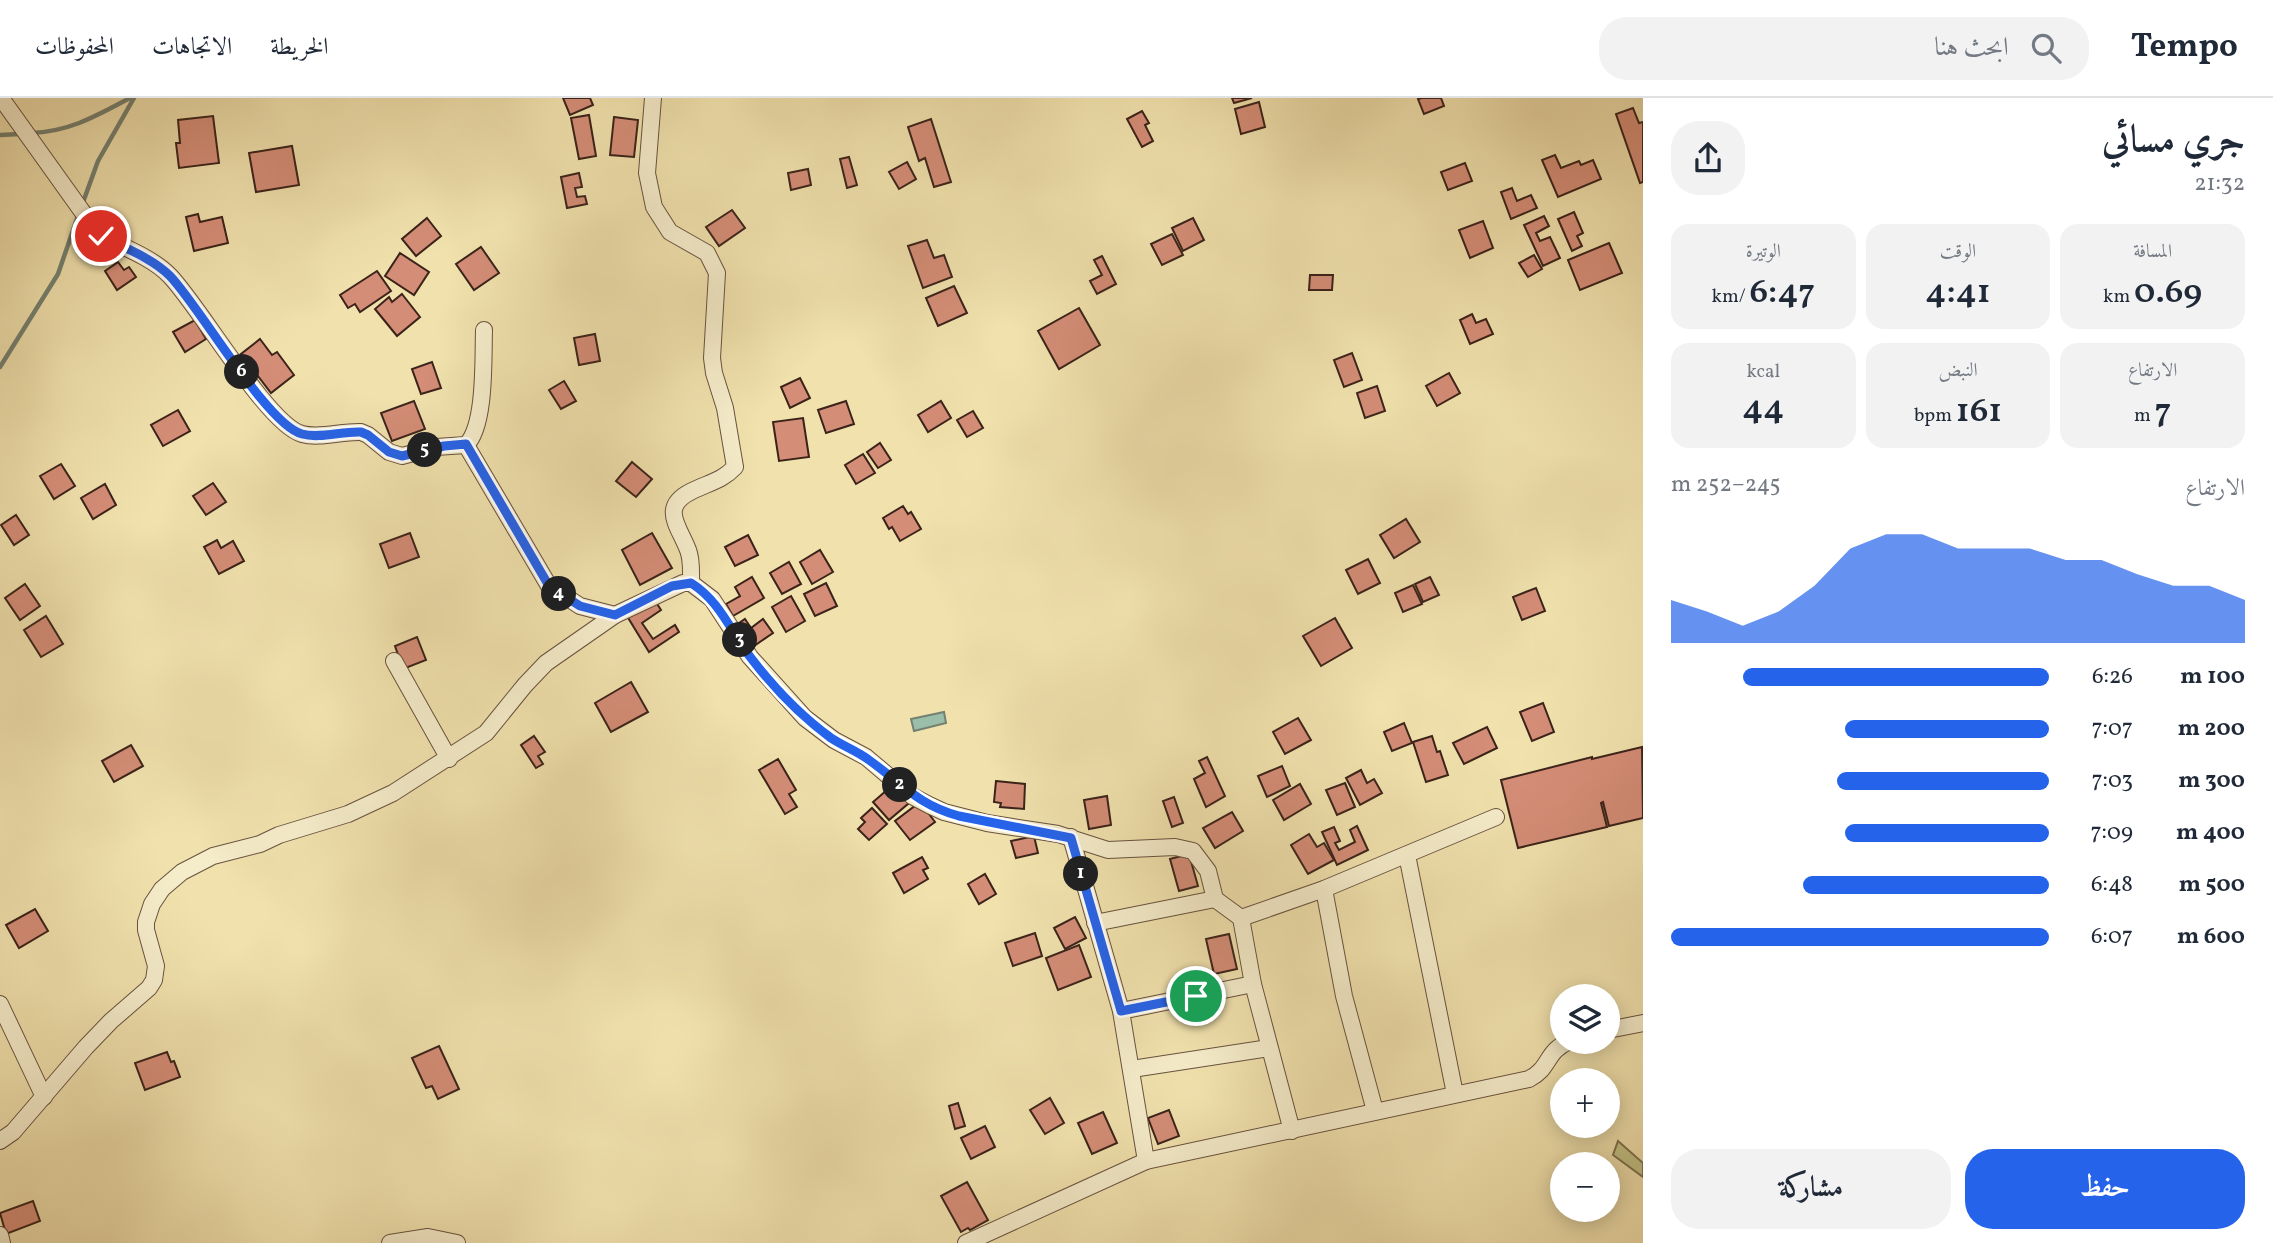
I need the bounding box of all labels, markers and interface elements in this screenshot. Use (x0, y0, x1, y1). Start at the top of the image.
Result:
search box (1599, 17, 2089, 80)
text: Tempo (2131, 25, 2238, 71)
icon: search (2027, 29, 2065, 67)
text: ابحث هنا (1934, 30, 2009, 66)
text: المحفوظات (35, 31, 114, 65)
text: الاتجاهات (152, 31, 232, 65)
text: الخريطة (270, 31, 329, 65)
text: جري مسائي (2102, 115, 2245, 168)
button: share (1671, 121, 1745, 195)
text: 21:32 (2194, 168, 2245, 200)
pin (71, 206, 131, 266)
icon: check (82, 217, 120, 255)
text: الوتيرة (1746, 239, 1781, 265)
text: الوقت (1940, 239, 1976, 265)
text: المسافة (2133, 239, 2172, 265)
text: 6:47 (1749, 269, 1815, 317)
text: 4:41 (1925, 269, 1991, 317)
text: 0.69 (2134, 269, 2202, 317)
text: /km (1712, 284, 1749, 310)
text: km (2103, 284, 2134, 310)
pin: 6 (224, 354, 260, 390)
text: 6 (236, 358, 247, 384)
text: النبض (1938, 358, 1978, 384)
text: الارتفاع (2128, 358, 2177, 384)
text: kcal (1746, 359, 1780, 385)
text: 44 (1742, 385, 1784, 433)
text: 161 (1956, 388, 2002, 436)
text: 7 (2155, 388, 2171, 436)
text: bpm (1914, 403, 1956, 429)
text: m (2134, 403, 2155, 429)
pin: 5 (408, 432, 442, 468)
text: 5 (420, 436, 429, 462)
text: 245–252 m (1671, 469, 1781, 501)
text: الارتفاع (2185, 473, 2245, 505)
pin: 4 (542, 576, 576, 612)
text: 4 (553, 580, 564, 606)
pin: 3 (722, 622, 758, 658)
text: 3 (735, 626, 744, 652)
text: 6:26 (2092, 661, 2133, 693)
text: 100 m (2180, 661, 2245, 693)
text: 7:07 (2091, 713, 2133, 745)
text: 200 m (2178, 713, 2245, 745)
text: 7:03 (2091, 765, 2133, 797)
text: 300 m (2178, 765, 2245, 797)
pin: 2 (883, 768, 918, 802)
text: 2 (895, 771, 904, 797)
text: 7:09 (2090, 817, 2133, 849)
text: 400 m (2176, 817, 2245, 849)
pin: 1 (1064, 856, 1098, 892)
text: 1 (1077, 860, 1084, 886)
text: 6:48 (2091, 869, 2133, 901)
text: 500 m (2179, 869, 2245, 901)
text: 6:07 (2091, 921, 2133, 953)
text: 600 m (2177, 921, 2245, 953)
pin (1166, 966, 1226, 1026)
icon: arrive (1177, 977, 1215, 1015)
map controls (1550, 984, 1620, 1222)
button: layers (1550, 984, 1620, 1054)
button: + (1550, 1068, 1620, 1138)
button: مشاركة (1671, 1149, 1951, 1229)
button: حفظ (1965, 1149, 2245, 1229)
button: − (1550, 1152, 1620, 1222)

